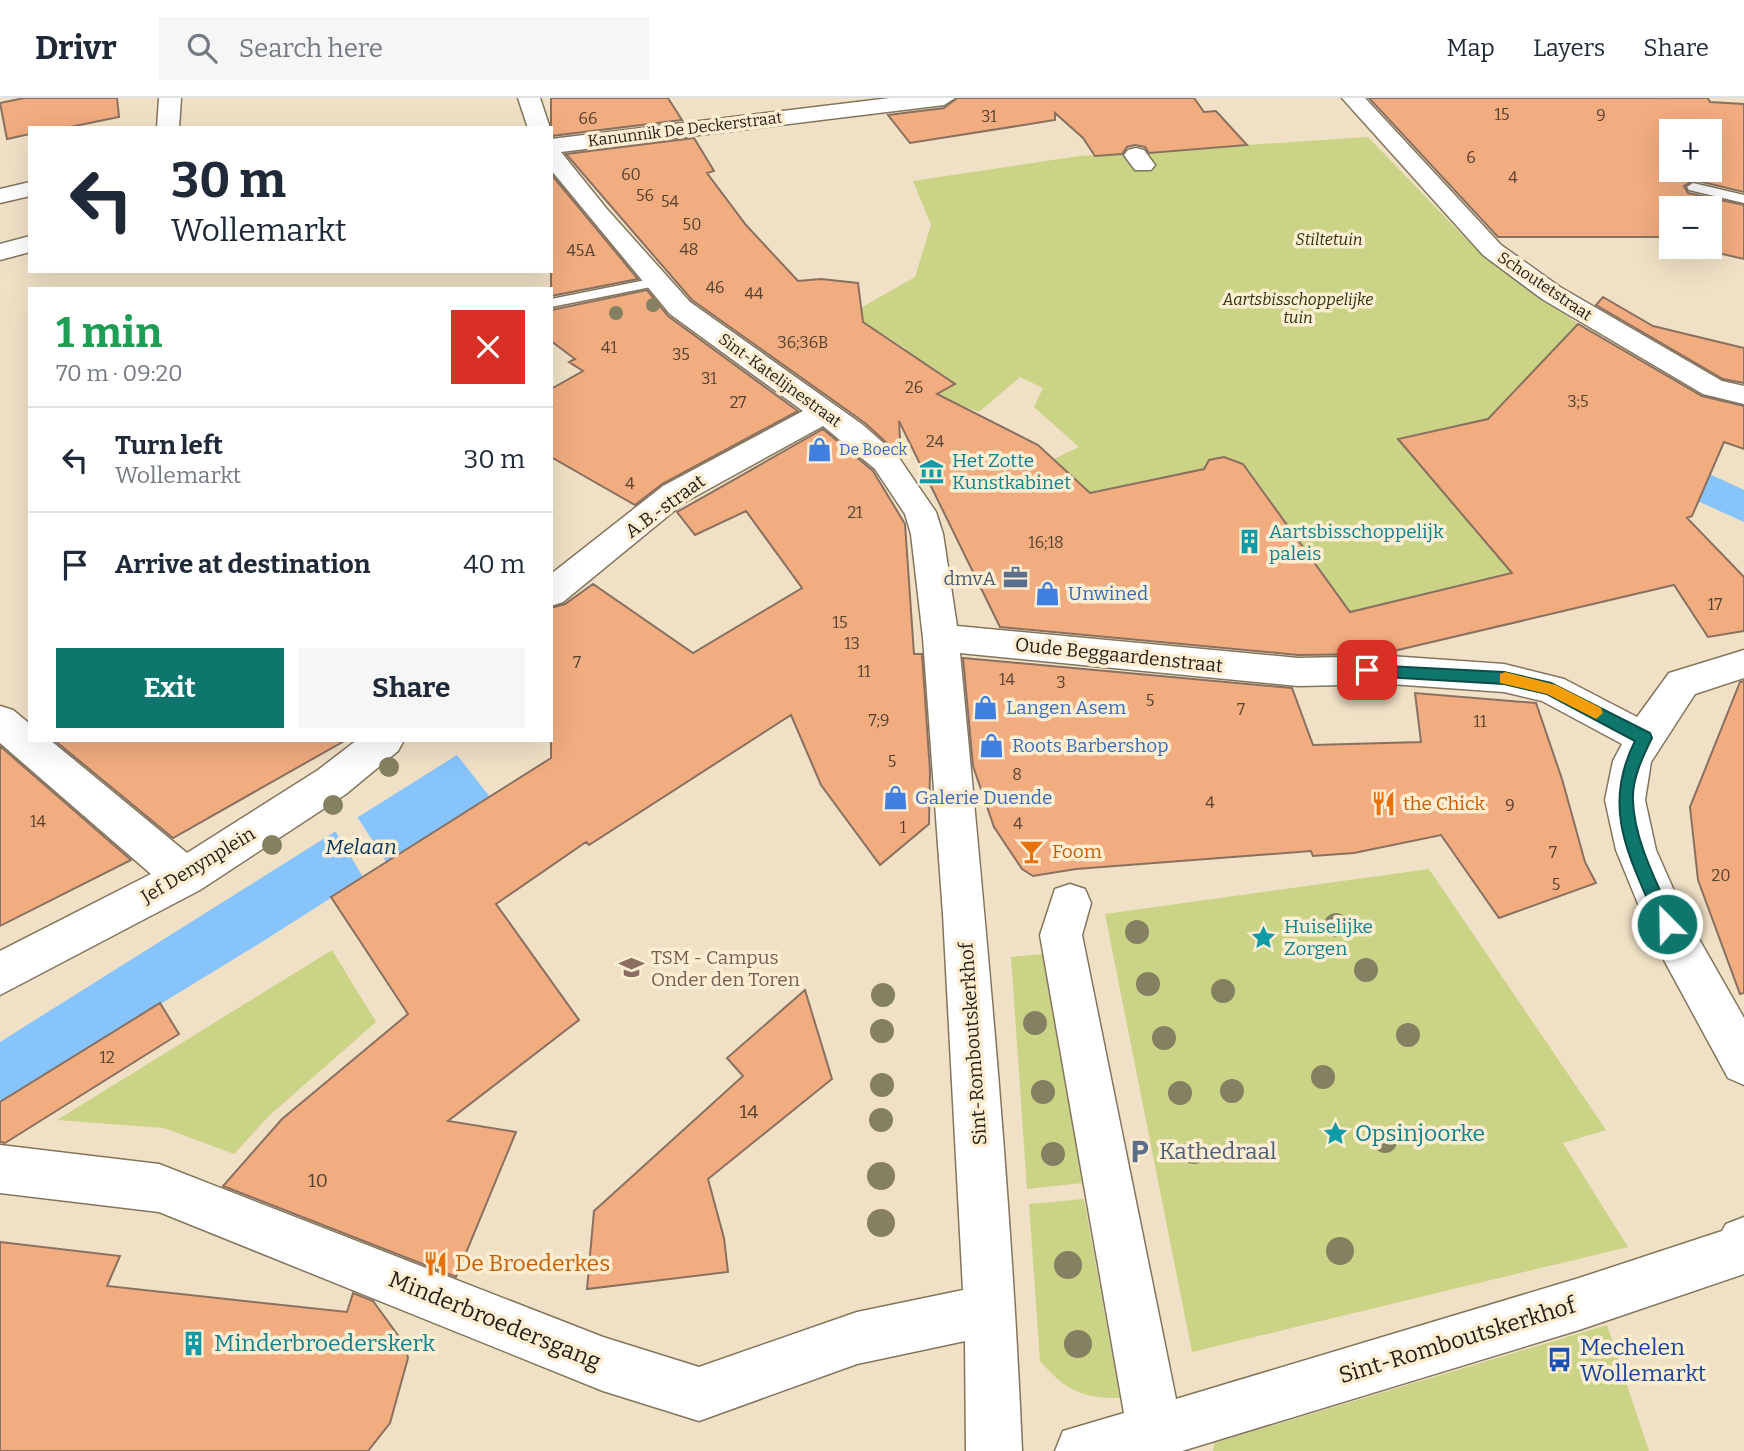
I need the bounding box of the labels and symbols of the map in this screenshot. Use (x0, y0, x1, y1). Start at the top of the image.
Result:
house number: 15 (1494, 105, 1510, 124)
house number: 9 (1596, 106, 1606, 125)
house number: 31 (981, 107, 997, 126)
street label: Kanunnik De Deckerstraat (587, 108, 783, 150)
house number: 66 (579, 109, 597, 128)
house number: 6 (1466, 148, 1476, 167)
house number: 60 (621, 165, 641, 184)
house number: 4 (1508, 168, 1518, 187)
house number: 56 (636, 186, 654, 205)
house number: 54 (661, 192, 680, 211)
house number: 50 (683, 215, 701, 234)
park label: Stiltetuin (1296, 230, 1362, 249)
house number: 48 (680, 240, 698, 259)
house number: 45A (566, 241, 596, 260)
street label: Schoutetstraat (1494, 247, 1596, 325)
house number: 46 (706, 278, 724, 297)
house number: 44 (745, 284, 764, 303)
park label: Aartsbisschoppelijke tuin (1222, 290, 1373, 327)
street label: Sint-Katelijnestraat (715, 329, 845, 431)
house number: 36;36B (778, 333, 828, 352)
house number: 41 (601, 338, 617, 357)
house number: 35 (672, 345, 690, 364)
house number: 31 (701, 369, 717, 388)
house number: 26 (905, 378, 923, 397)
house number: 3;5 (1567, 392, 1589, 411)
house number: 27 (730, 393, 746, 412)
house number: 24 (926, 432, 945, 451)
shop icon: De Boeck (805, 435, 833, 463)
place label: De Boeck (839, 440, 907, 459)
place label: Het Zotte Kunstkabinet (952, 449, 1071, 494)
museum icon: Het Zotte Kunstkabinet (918, 457, 946, 485)
street label: A.B.-straat (621, 469, 710, 543)
house number: 4 (625, 474, 635, 493)
house number: 21 (847, 503, 863, 522)
place label: Aartsbisschoppelijk paleis (1269, 520, 1444, 565)
building icon: Aartsbisschoppelijk paleis (1235, 528, 1263, 556)
house number: 16;18 (1028, 533, 1064, 552)
office icon: dmvA (1002, 564, 1030, 592)
place label: dmvA (944, 567, 997, 590)
shop icon: Unwined (1034, 579, 1062, 607)
place label: Unwined (1068, 582, 1148, 605)
house number: 17 (1708, 595, 1722, 614)
house number: 15 (832, 613, 848, 632)
street label: Oude Beggaardenstraat (1014, 633, 1224, 677)
house number: 13 (844, 634, 860, 653)
pin (1337, 640, 1397, 700)
house number: 7 (573, 653, 581, 672)
house number: 11 (858, 662, 871, 681)
house number: 14 (999, 670, 1016, 689)
house number: 3 (1056, 673, 1066, 692)
house number: 5 (1146, 691, 1154, 710)
shop icon: Langen Asem (972, 693, 1000, 721)
place label: Langen Asem (1006, 696, 1126, 719)
house number: 7 (1237, 700, 1245, 719)
house number: 7;9 (869, 711, 889, 730)
house number: 11 (1474, 712, 1487, 731)
shop icon: Roots Barbershop (978, 731, 1006, 759)
place label: Roots Barbershop (1012, 734, 1168, 757)
house number: 5 (888, 752, 896, 771)
house number: 8 (1012, 765, 1022, 784)
shop icon: Galerie Duende (881, 783, 909, 811)
place label: Galerie Duende (915, 786, 1052, 809)
restaurant icon: the Chick (1369, 789, 1397, 817)
place label: the Chick (1403, 792, 1485, 815)
house number: 4 (1205, 793, 1215, 812)
house number: 9 (1505, 796, 1515, 815)
house number: 14 (30, 812, 47, 831)
house number: 4 (1013, 814, 1023, 833)
house number: 1 (900, 818, 907, 837)
street label: Jef Denynplein (136, 822, 259, 909)
water label: Melaan (325, 834, 397, 860)
bar icon: Foom (1018, 837, 1046, 865)
place label: Foom (1052, 840, 1102, 863)
house number: 7 (1549, 843, 1557, 862)
house number: 20 (1712, 866, 1730, 885)
house number: 5 (1552, 875, 1560, 894)
position arrow (1630, 887, 1704, 961)
place label: Huiselijke Zorgen (1284, 915, 1373, 960)
place icon: Huiselijke Zorgen (1250, 923, 1278, 951)
street label: Sint-Romboutskerkhof (954, 941, 992, 1146)
place label: TSM - Campus Onder den Toren (651, 946, 800, 991)
school or university icon: TSM - Campus Onder den Toren (617, 954, 645, 982)
house number: 12 (99, 1048, 115, 1067)
house number: 14 (740, 1100, 758, 1123)
place icon: Opsinjoorke (1321, 1119, 1349, 1147)
place label: Opsinjoorke (1355, 1119, 1485, 1147)
parking icon: Kathedraal (1125, 1137, 1153, 1165)
place label: Kathedraal (1159, 1137, 1277, 1165)
house number: 10 (308, 1169, 328, 1192)
restaurant icon: De Broederkes (421, 1249, 449, 1277)
place label: De Broederkes (455, 1249, 610, 1277)
street label: Minderbroedersgang (385, 1265, 605, 1375)
street label: Sint-Romboutskerkhof (1335, 1290, 1581, 1389)
building icon: Minderbroederskerk (180, 1329, 208, 1357)
place label: Minderbroederskerk (214, 1329, 435, 1357)
place label: Mechelen Wollemarkt (1580, 1333, 1706, 1387)
bus stop icon: Mechelen Wollemarkt (1546, 1346, 1574, 1374)

